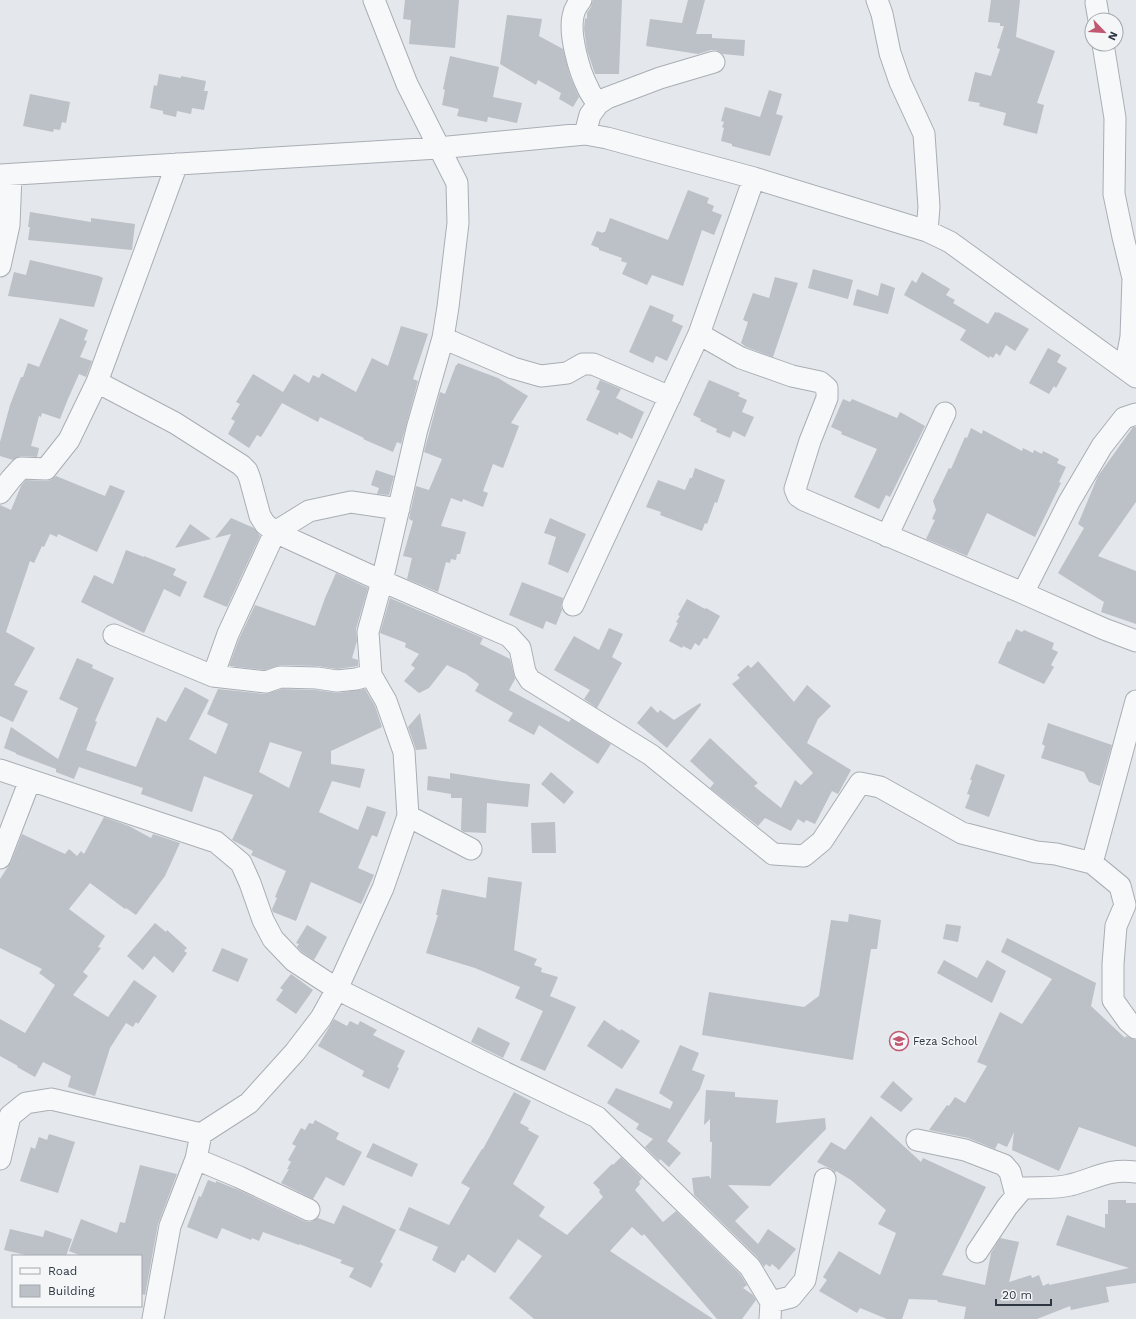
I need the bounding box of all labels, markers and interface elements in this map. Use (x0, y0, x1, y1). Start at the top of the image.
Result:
north arrow (1084, 12, 1124, 52)
text: N (1105, 30, 1120, 42)
school or university icon: Feza School (888, 1030, 910, 1052)
place label: Feza School (913, 1035, 978, 1048)
legend (12, 1255, 142, 1307)
text: Road (48, 1264, 77, 1278)
scale bar (996, 1281, 1051, 1307)
text: Building (48, 1284, 95, 1298)
text: 20 m (1002, 1288, 1032, 1302)

